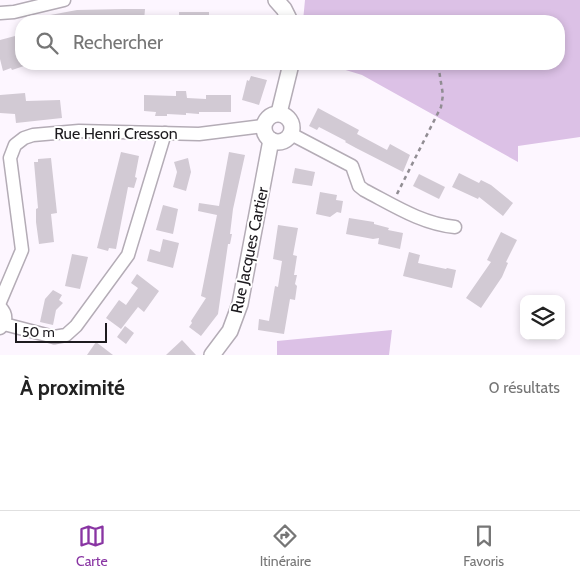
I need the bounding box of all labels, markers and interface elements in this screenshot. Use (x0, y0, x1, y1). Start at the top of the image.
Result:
search box (15, 15, 565, 70)
icon: search (33, 29, 61, 57)
text: Rechercher (73, 31, 163, 54)
street label: Rue Henri Cresson (54, 124, 178, 143)
street label: Rue Jacques Cartier (227, 184, 272, 315)
map controls (520, 295, 565, 340)
button: layers (520, 295, 565, 340)
scale bar (15, 320, 108, 343)
text: 50 m (22, 323, 55, 341)
text: À proximité (20, 375, 125, 400)
text: 0 résultats (489, 378, 560, 397)
tab: Carte (76, 522, 108, 570)
tab: Itinéraire (260, 522, 311, 570)
tab: Favoris (463, 522, 504, 570)

